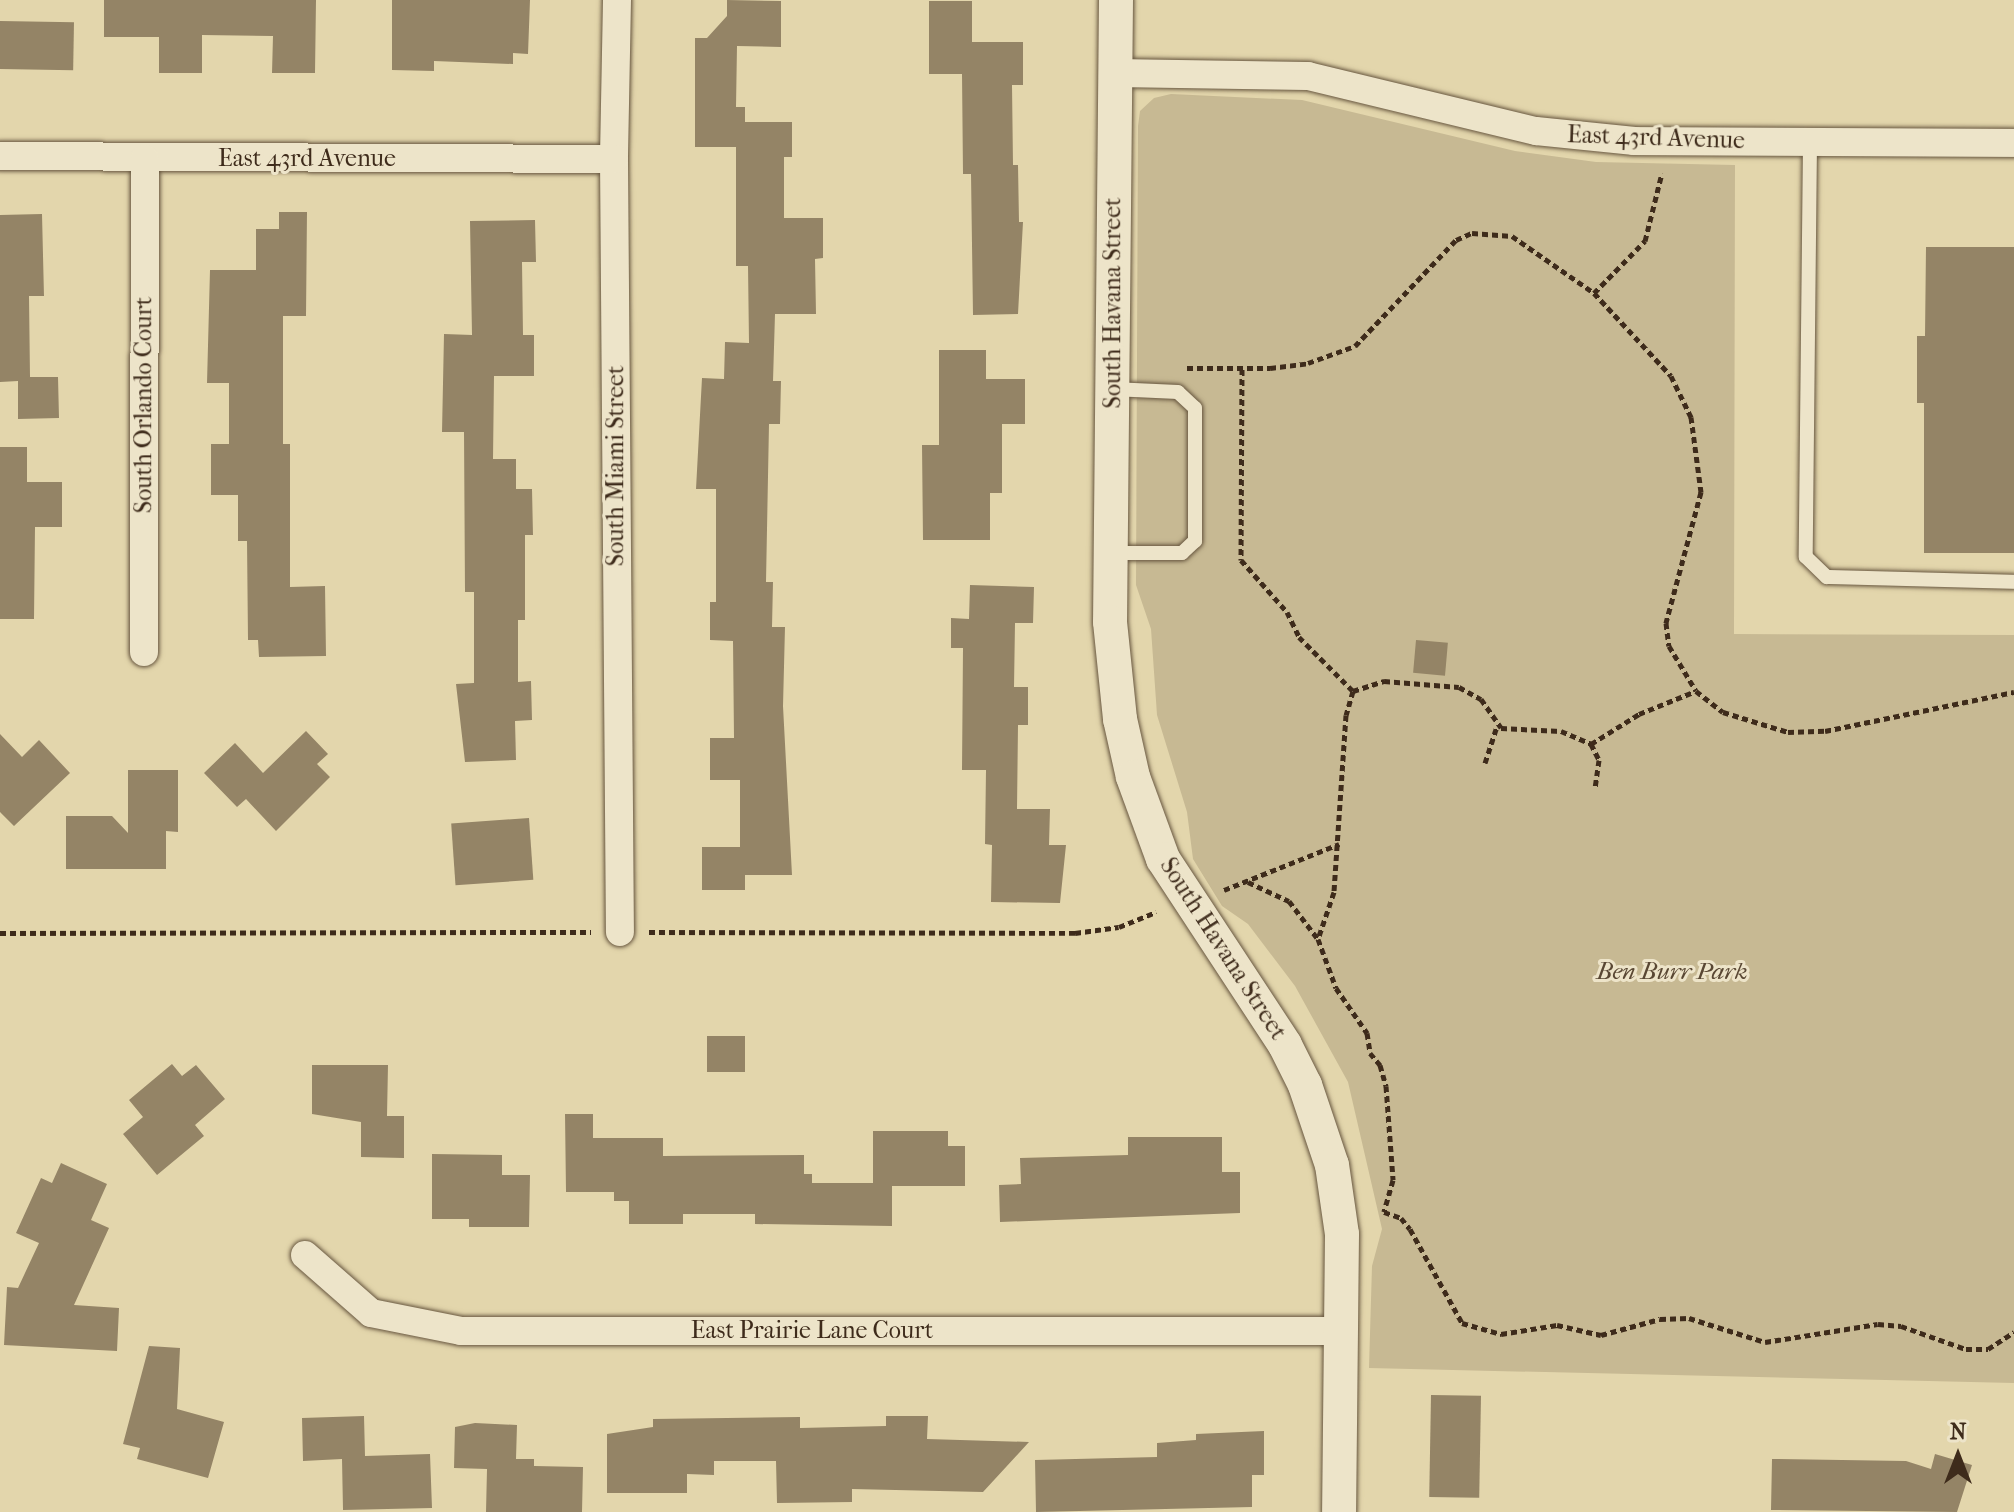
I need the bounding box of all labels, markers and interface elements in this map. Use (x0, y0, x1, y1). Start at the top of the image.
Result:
street label: East 43rd Avenue (1567, 121, 1745, 155)
street label: East 43rd Avenue (218, 145, 396, 173)
street label: South Havana Street (1099, 197, 1127, 409)
street label: South Orlando Court (130, 297, 158, 513)
street label: South Miami Street (602, 366, 630, 566)
street label: South Havana Street (1153, 853, 1293, 1045)
park label: Ben Burr Park (1596, 958, 1748, 986)
street label: East Prairie Lane Court (691, 1317, 933, 1345)
north arrow (1918, 1416, 1998, 1496)
text: N (1950, 1419, 1966, 1445)

